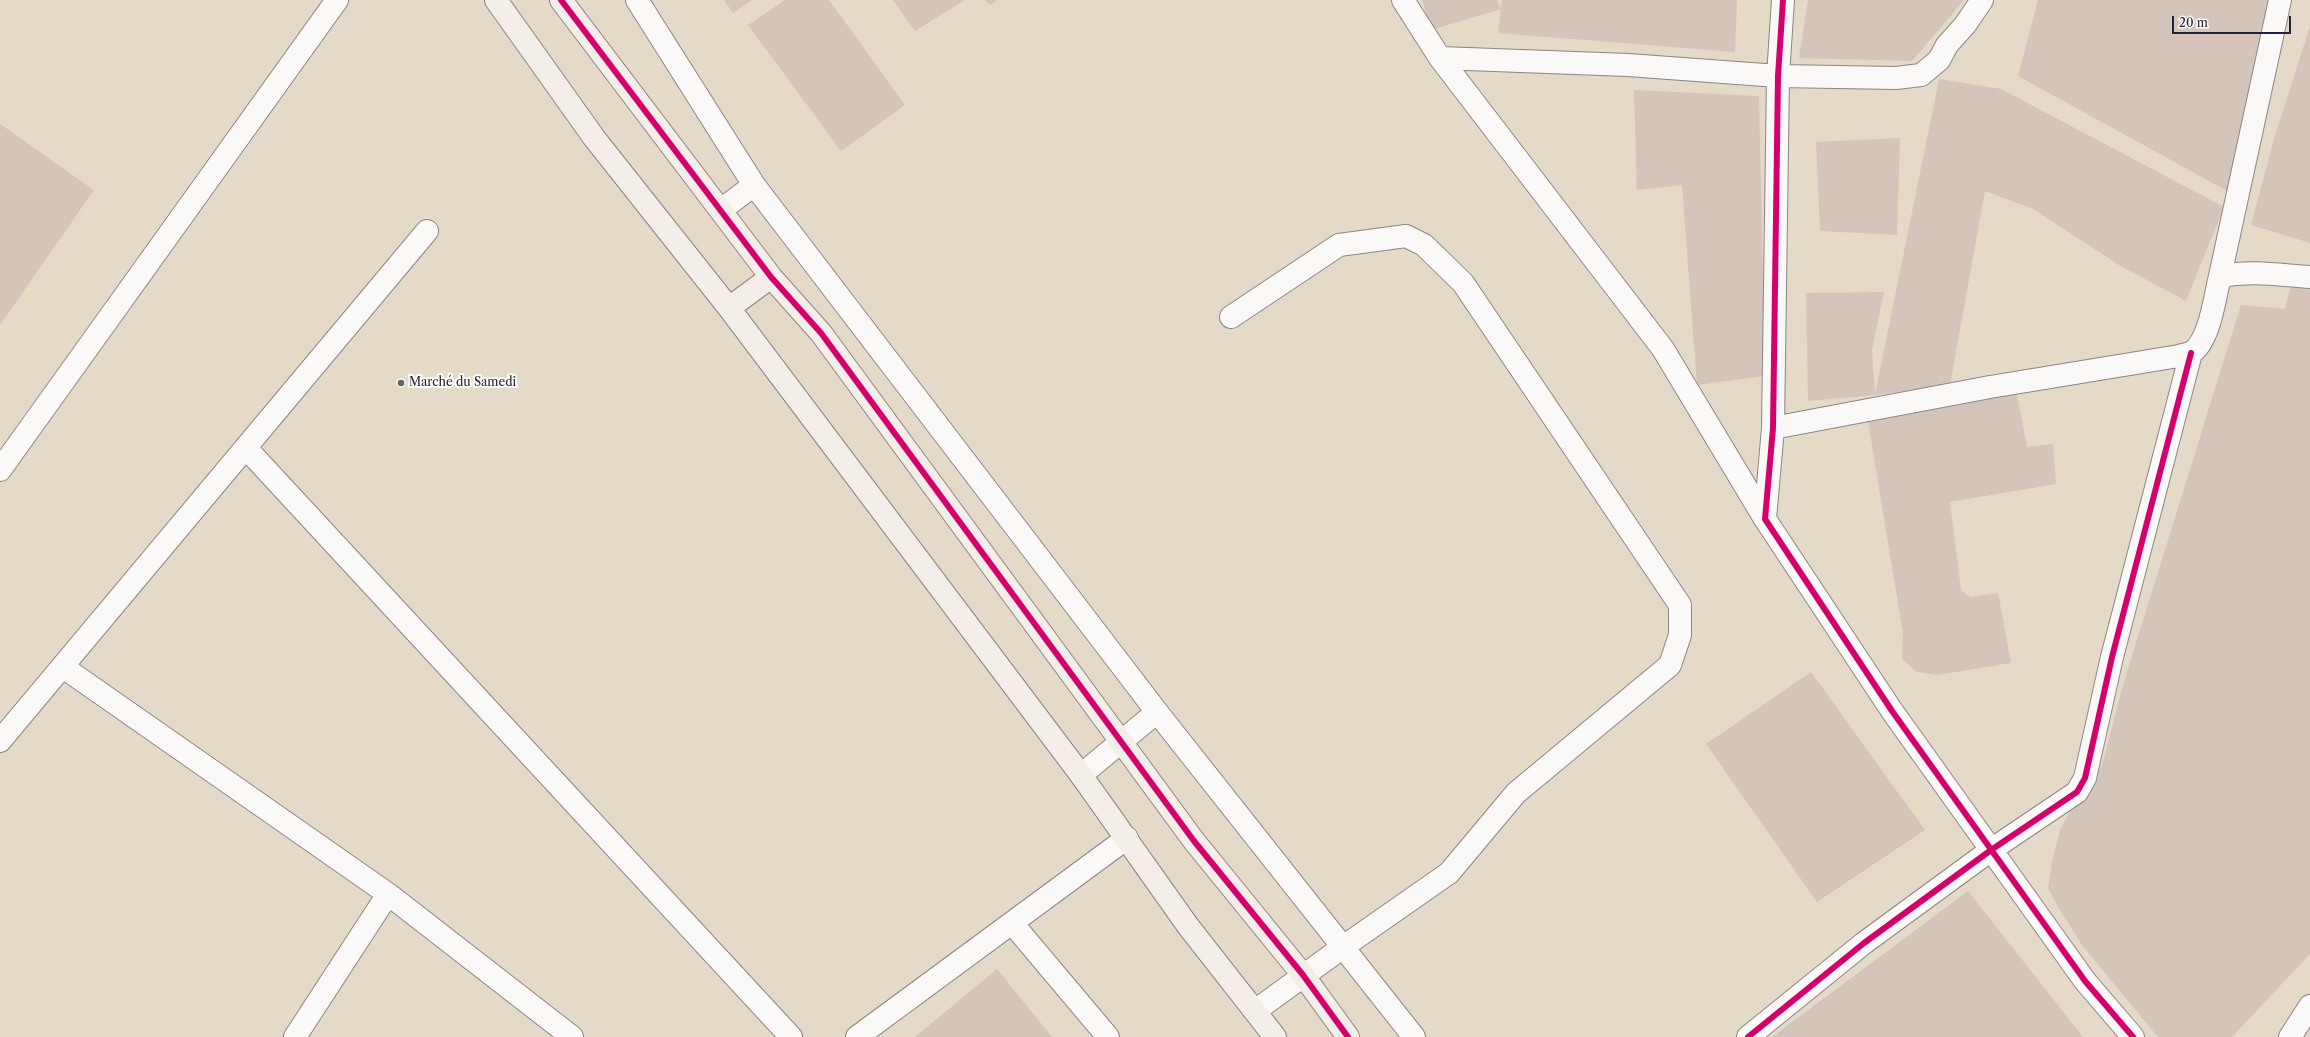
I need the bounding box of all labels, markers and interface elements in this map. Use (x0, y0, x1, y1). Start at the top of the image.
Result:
scale bar (2174, 8, 2293, 34)
text: 20 m (2179, 15, 2208, 30)
place label: Marché du Samedi (409, 376, 516, 390)
marker: Marché du Samedi (396, 378, 406, 388)

